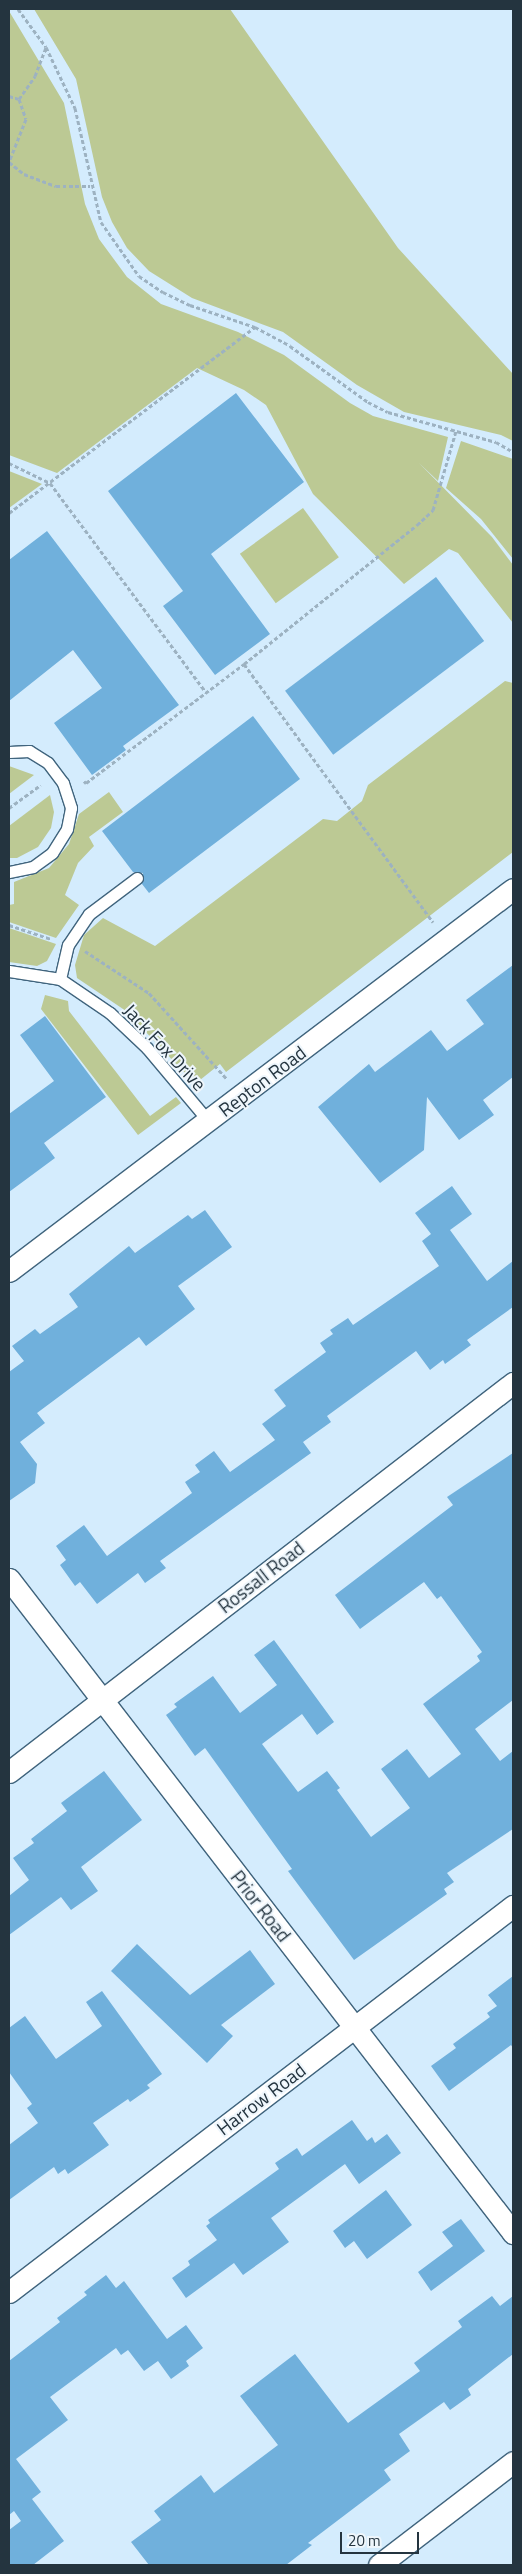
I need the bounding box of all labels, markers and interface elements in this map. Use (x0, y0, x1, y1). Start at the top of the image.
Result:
street label: Jack Fox Drive (119, 999, 211, 1095)
street label: Repton Road (214, 1041, 310, 1121)
street label: Rossall Road (213, 1536, 309, 1618)
street label: Prior Road (226, 1866, 296, 1946)
street label: Harrow Road (212, 2058, 310, 2140)
scale bar (342, 2522, 421, 2554)
text: 20 m (348, 2529, 381, 2552)

